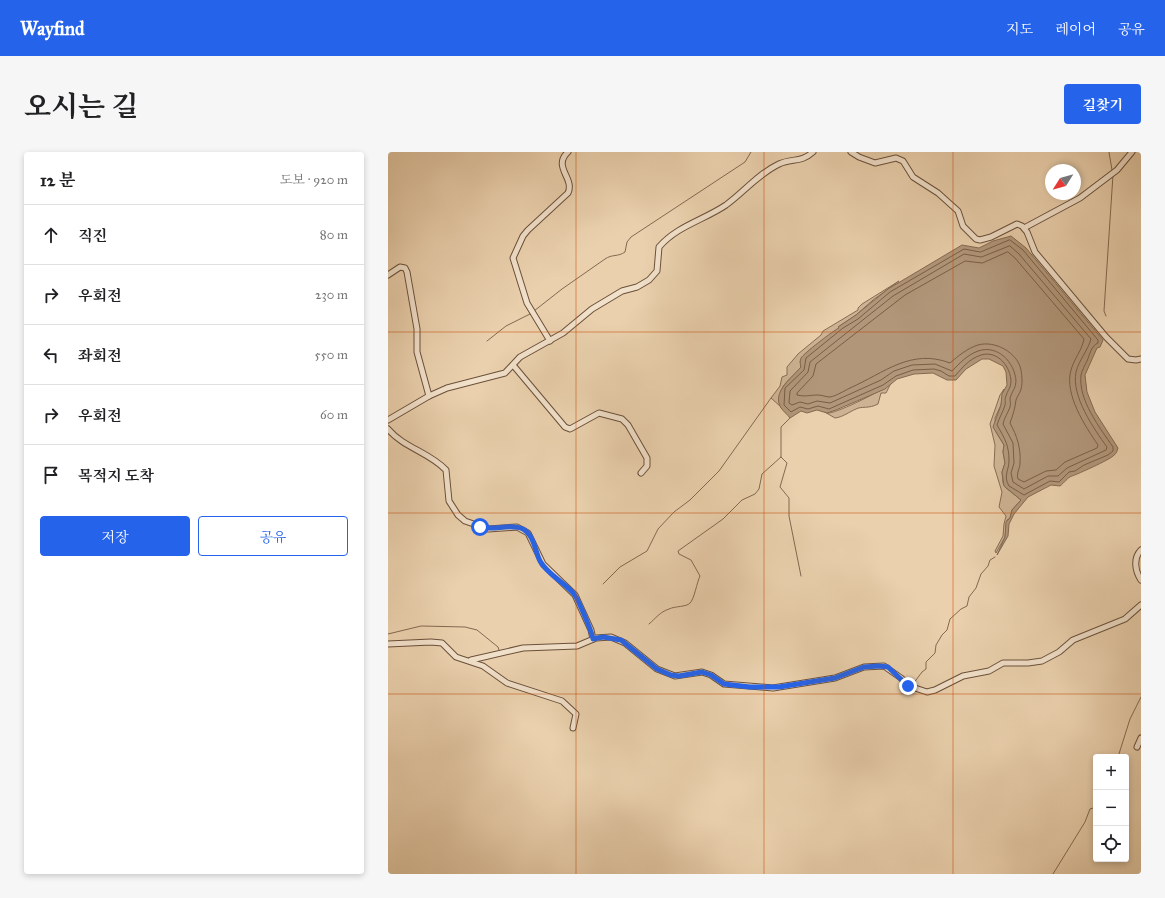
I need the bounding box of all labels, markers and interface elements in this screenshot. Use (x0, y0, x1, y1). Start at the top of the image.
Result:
text: Wayfind (20, 17, 85, 40)
text: 지도 (1006, 21, 1033, 38)
text: 레이어 (1055, 21, 1096, 38)
text: 공유 (1118, 21, 1145, 38)
button: 길찾기 (1064, 84, 1141, 124)
text: 오시는 길 (24, 89, 138, 124)
north arrow (1045, 164, 1081, 200)
text: 12 분 (40, 170, 75, 191)
text: 도보 · 920 m (280, 172, 348, 188)
icon: ahead (40, 224, 62, 246)
text: 직진 (78, 227, 107, 245)
text: 80 m (320, 227, 348, 243)
icon: right (40, 284, 62, 306)
text: 우회전 (78, 287, 121, 305)
text: 230 m (315, 287, 348, 303)
icon: left (40, 344, 62, 366)
text: 좌회전 (78, 347, 121, 365)
text: 550 m (315, 347, 348, 363)
icon: right (40, 404, 62, 426)
text: 우회전 (78, 407, 121, 425)
text: 60 m (320, 407, 348, 423)
icon: arrive (40, 464, 62, 486)
text: 목적지 도착 (78, 467, 154, 485)
button: 저장 (40, 516, 190, 556)
button: 공유 (198, 516, 348, 556)
route start (471, 518, 489, 536)
route end (899, 677, 917, 695)
map controls (1093, 754, 1129, 862)
button: + (1093, 754, 1129, 790)
button: − (1093, 790, 1129, 826)
button: locate (1093, 826, 1129, 862)

